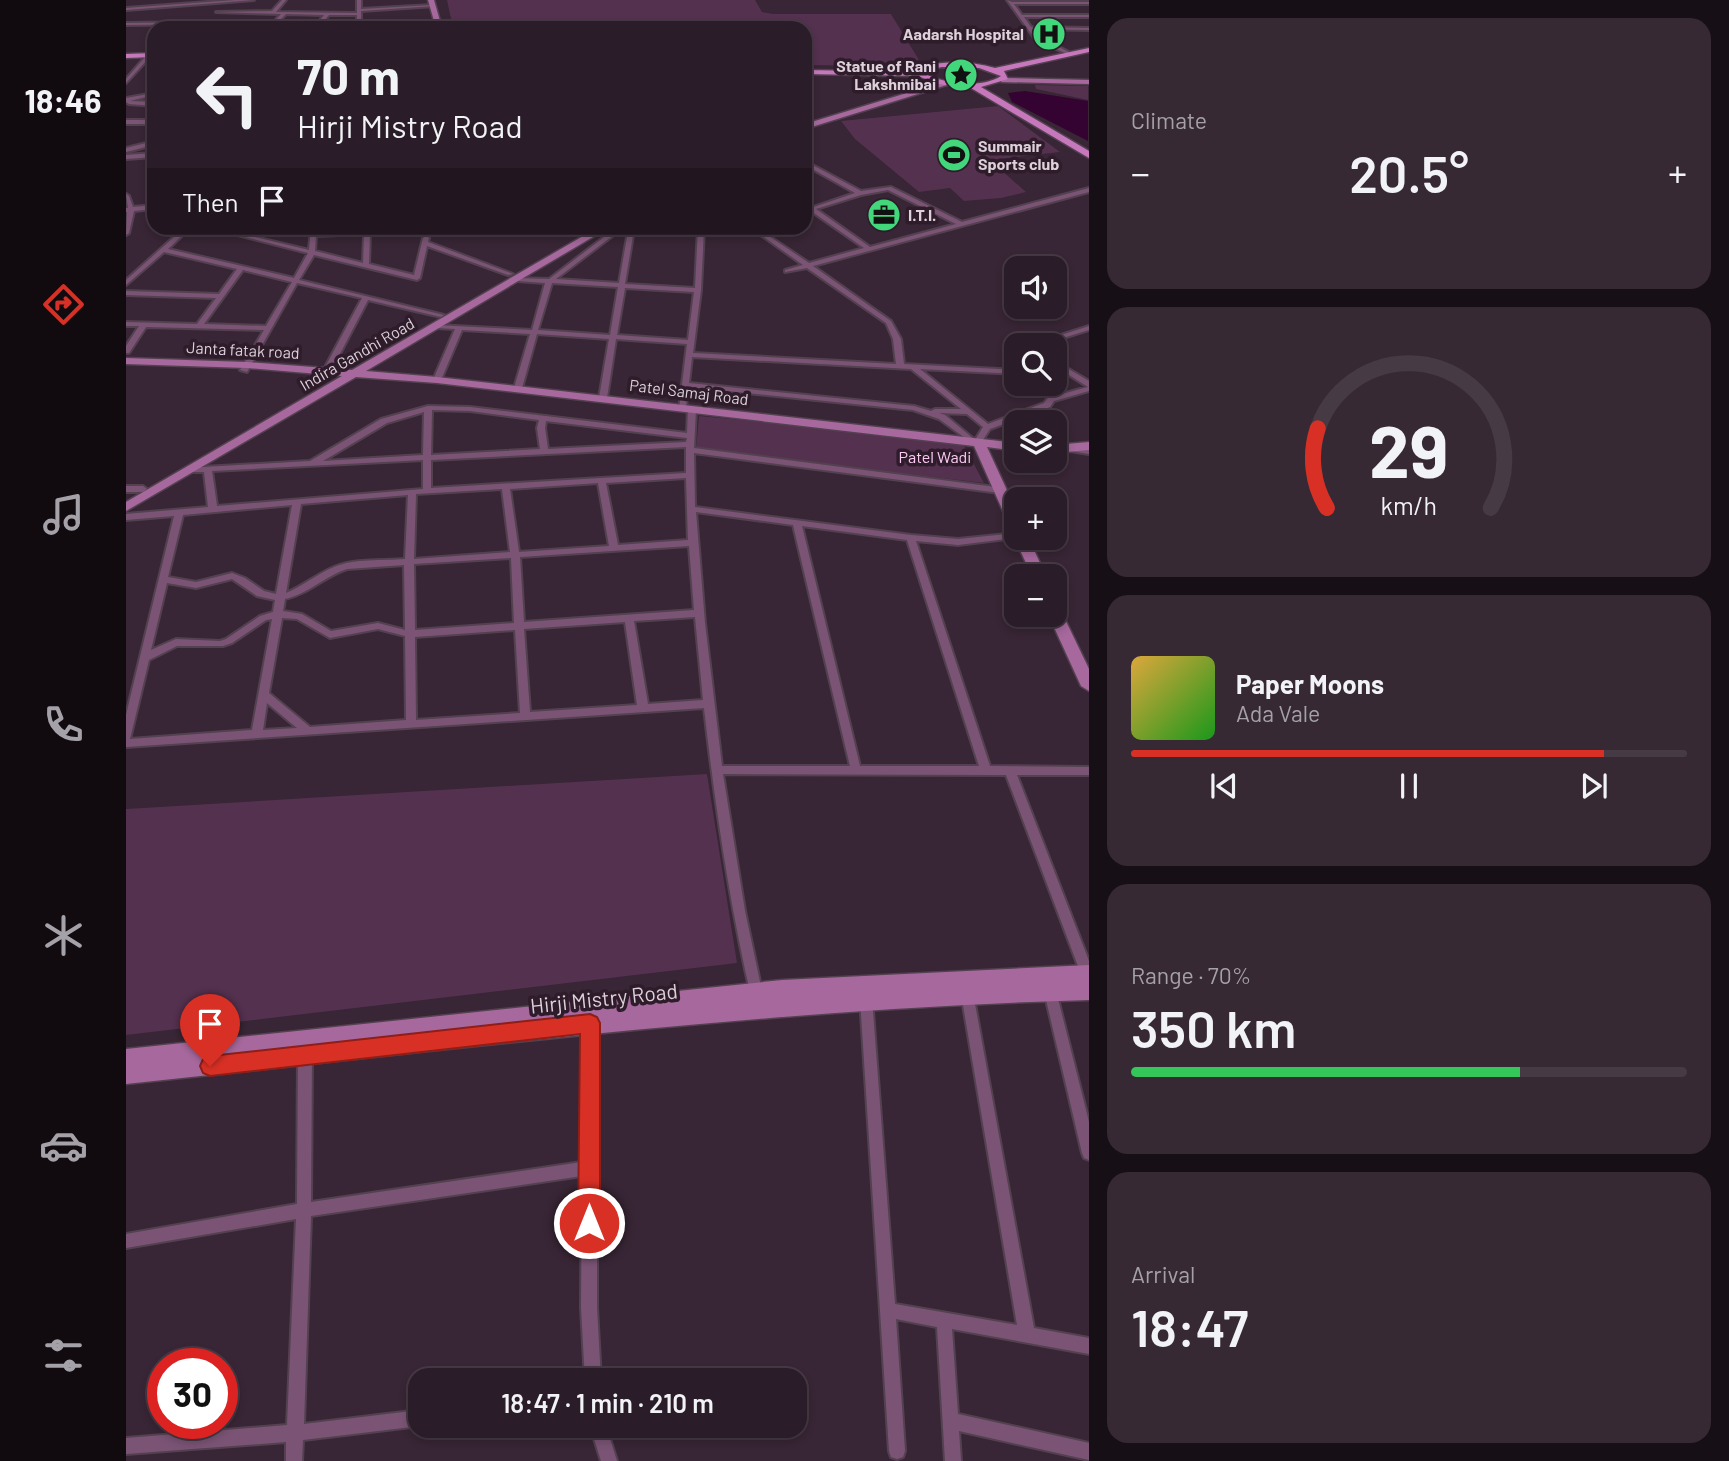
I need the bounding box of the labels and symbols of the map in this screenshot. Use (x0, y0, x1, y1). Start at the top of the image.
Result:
hospital icon: Aadarsh Hospital (1030, 15, 1068, 53)
place label: Aadarsh Hospital (903, 24, 1024, 43)
place label: Statue of Rani Lakshmibai (836, 56, 936, 93)
place icon: Statue of Rani Lakshmibai (942, 56, 980, 94)
sports icon: Summair Sports club (935, 136, 973, 174)
place label: Summair Sports club (978, 136, 1059, 173)
office icon: I.T.I. (865, 196, 903, 234)
place label: I.T.I. (908, 205, 936, 224)
street label: Indira Gandhi Road (296, 313, 417, 394)
street label: Janta fatak road (186, 337, 300, 362)
street label: Patel Samaj Road (628, 375, 750, 408)
park label: Patel Wadi (899, 447, 971, 466)
street label: Hirji Mistry Road (529, 977, 679, 1018)
pin (180, 994, 240, 1066)
position arrow (552, 1186, 626, 1260)
speed limit sign: 30 (147, 1348, 238, 1439)

